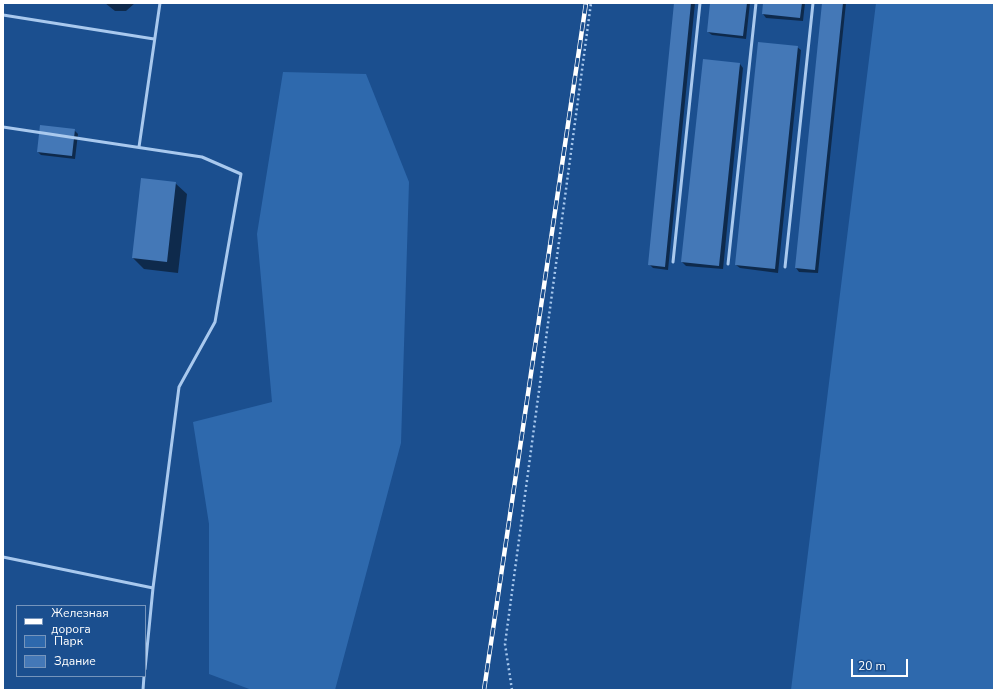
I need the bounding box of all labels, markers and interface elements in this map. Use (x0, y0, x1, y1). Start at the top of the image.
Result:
legend (16, 605, 146, 677)
text: Железная дорога (51, 605, 109, 637)
text: Парк (54, 633, 83, 649)
scale bar (853, 651, 910, 677)
text: Здание (54, 653, 96, 669)
text: 20 m (858, 658, 886, 674)

